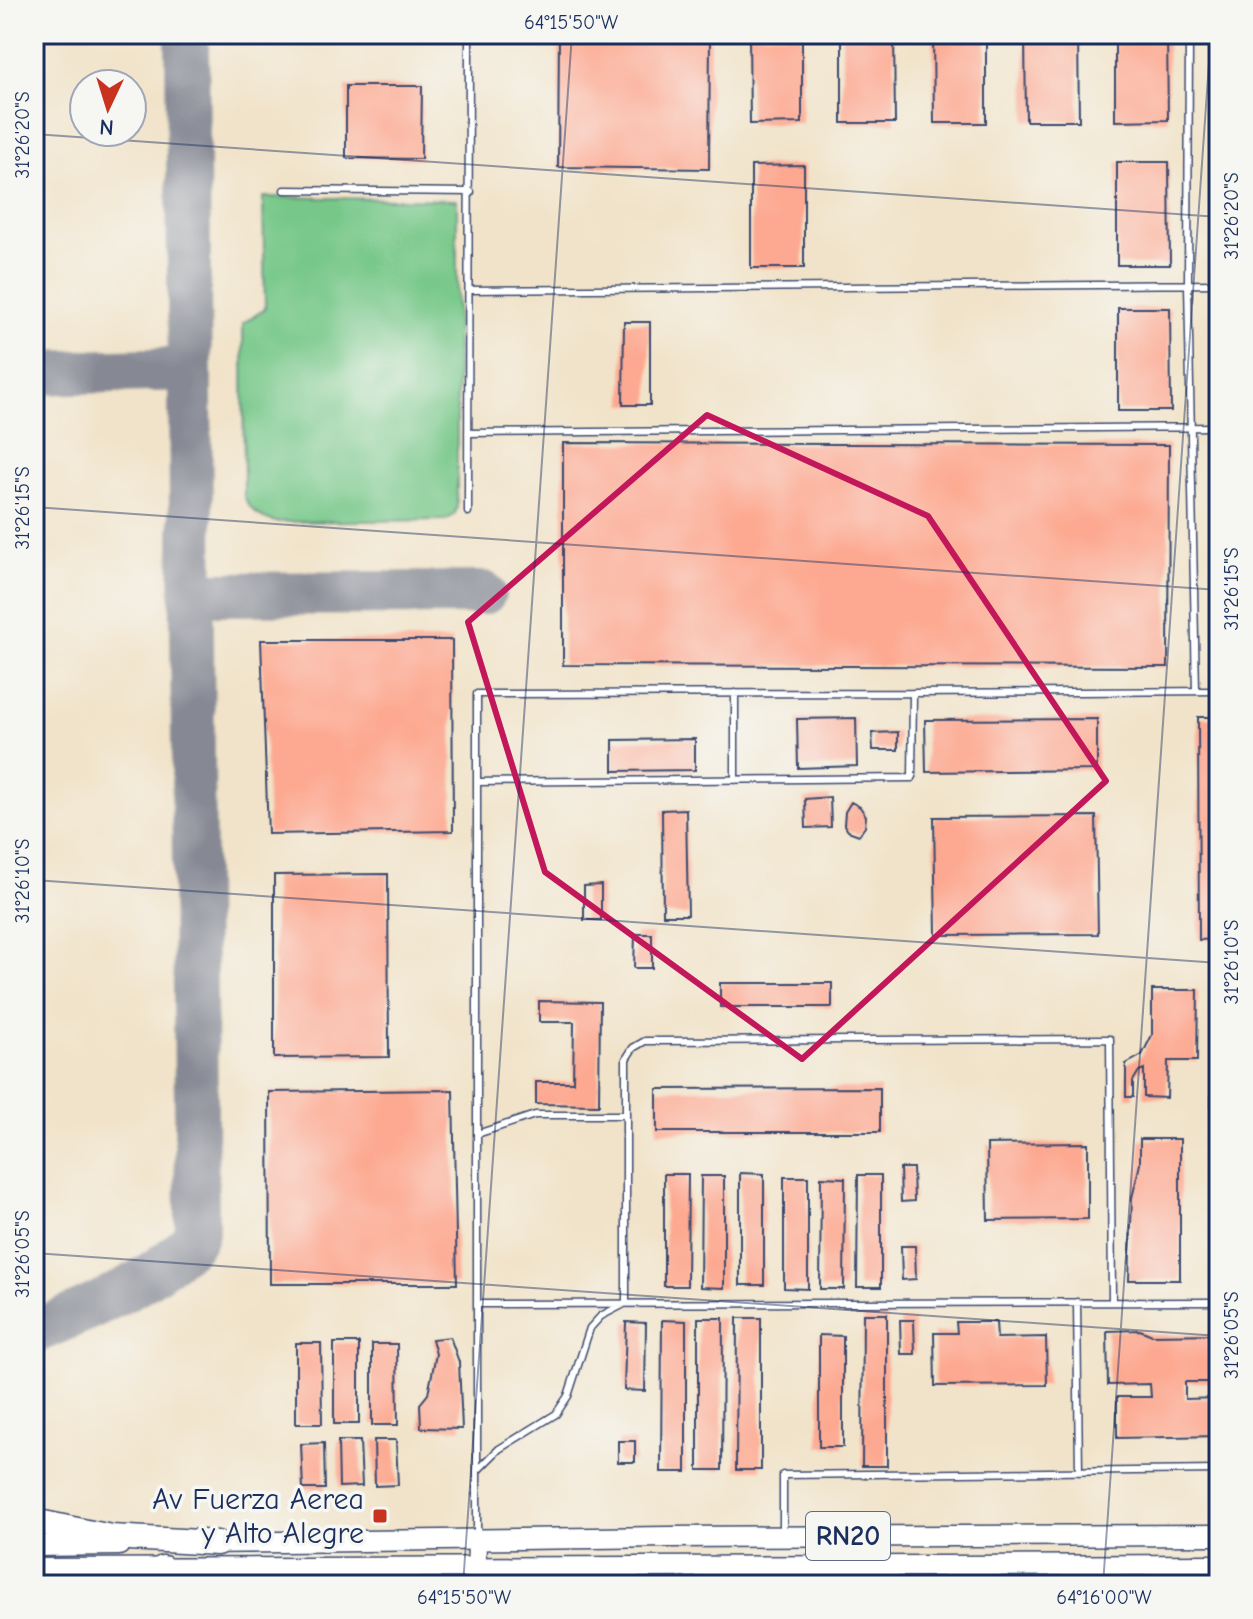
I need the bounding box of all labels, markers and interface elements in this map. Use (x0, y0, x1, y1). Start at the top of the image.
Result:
text: 64°15'50"W (524, 11, 619, 34)
north arrow (68, 68, 148, 148)
text: 31°26'20"S (11, 91, 34, 179)
text: N (99, 113, 115, 140)
text: 31°26'20"S (1220, 172, 1243, 260)
text: 31°26'15"S (11, 466, 34, 550)
text: 31°26'15"S (1220, 547, 1243, 631)
text: 31°26'10"S (11, 839, 34, 923)
text: 31°26'10"S (1220, 920, 1243, 1004)
text: 31°26'05"S (11, 1210, 34, 1298)
text: 31°26'05"S (1220, 1291, 1243, 1379)
place label: Av Fuerza Aerea y Alto Alegre (152, 1482, 364, 1551)
marker: Av Fuerza Aerea y Alto Alegre (371, 1507, 389, 1525)
road number: RN20 (806, 1512, 890, 1560)
text: 64°15'50"W (417, 1586, 512, 1609)
text: 64°16'00"W (1056, 1586, 1152, 1609)

